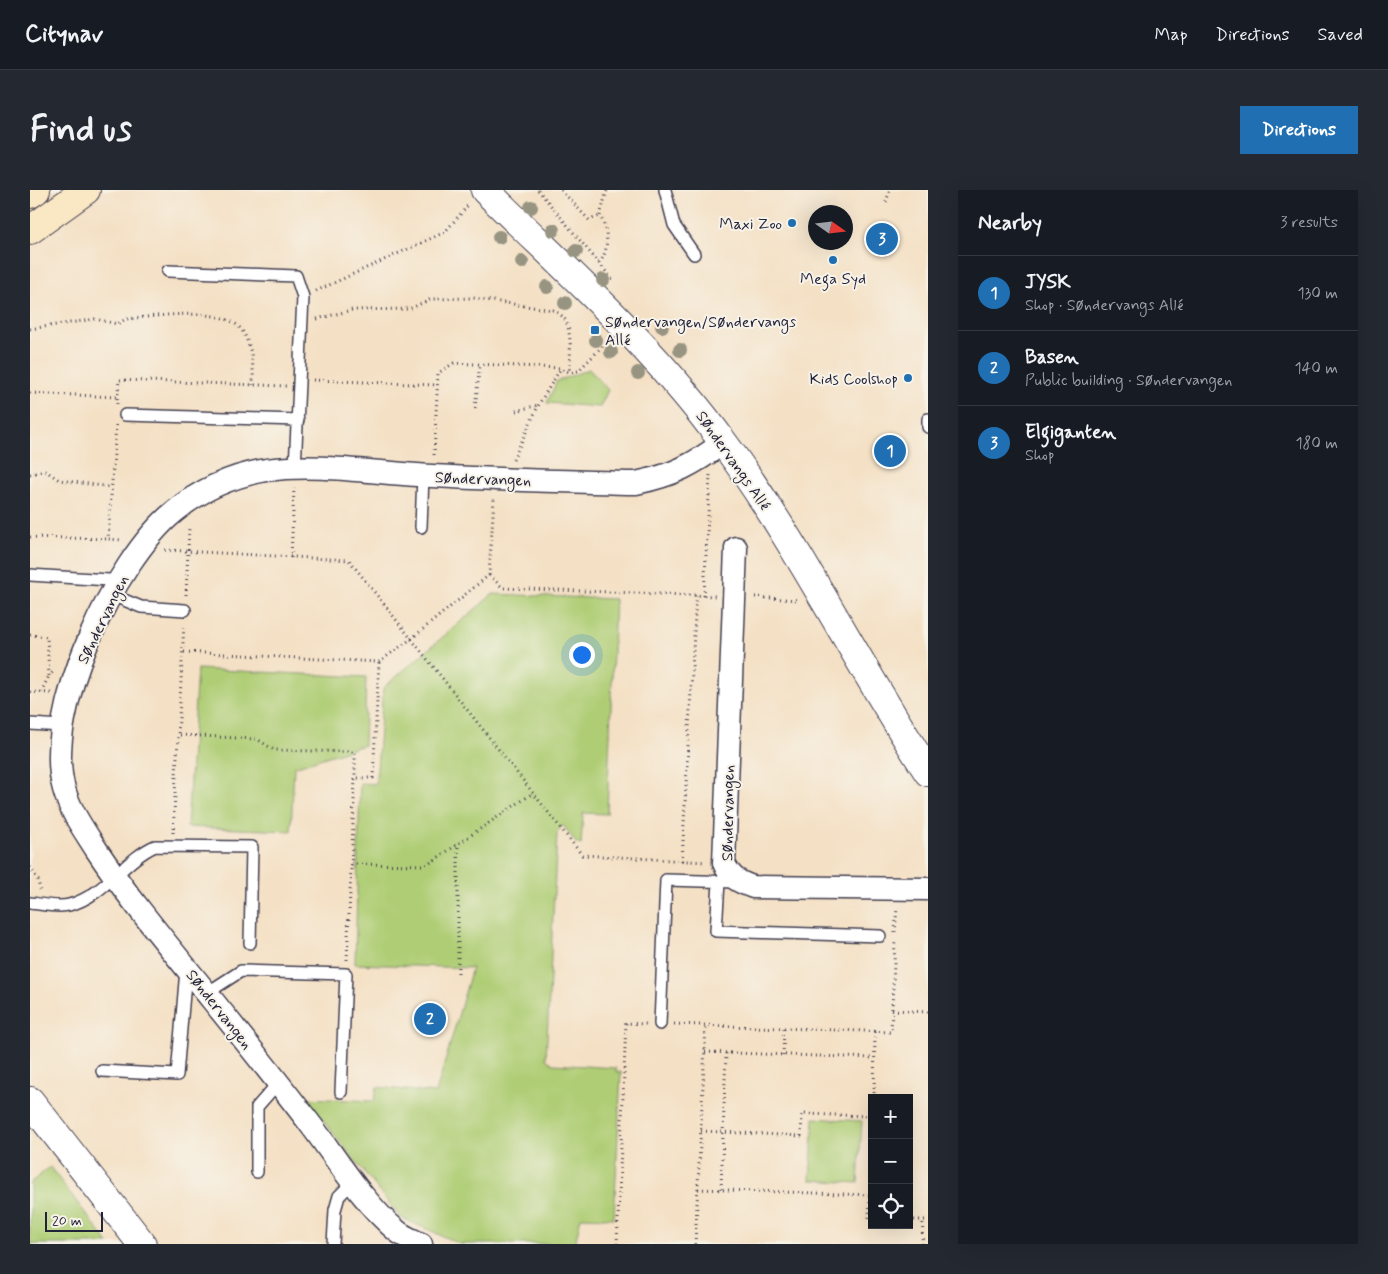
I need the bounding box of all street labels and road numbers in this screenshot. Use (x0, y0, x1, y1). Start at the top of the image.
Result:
street label: Søndervangs Allé (690, 407, 775, 515)
street label: Søndervangen (434, 467, 531, 493)
street label: Søndervangen (73, 572, 135, 668)
street label: Søndervangen (717, 765, 741, 861)
street label: Søndervangen (180, 965, 257, 1055)

